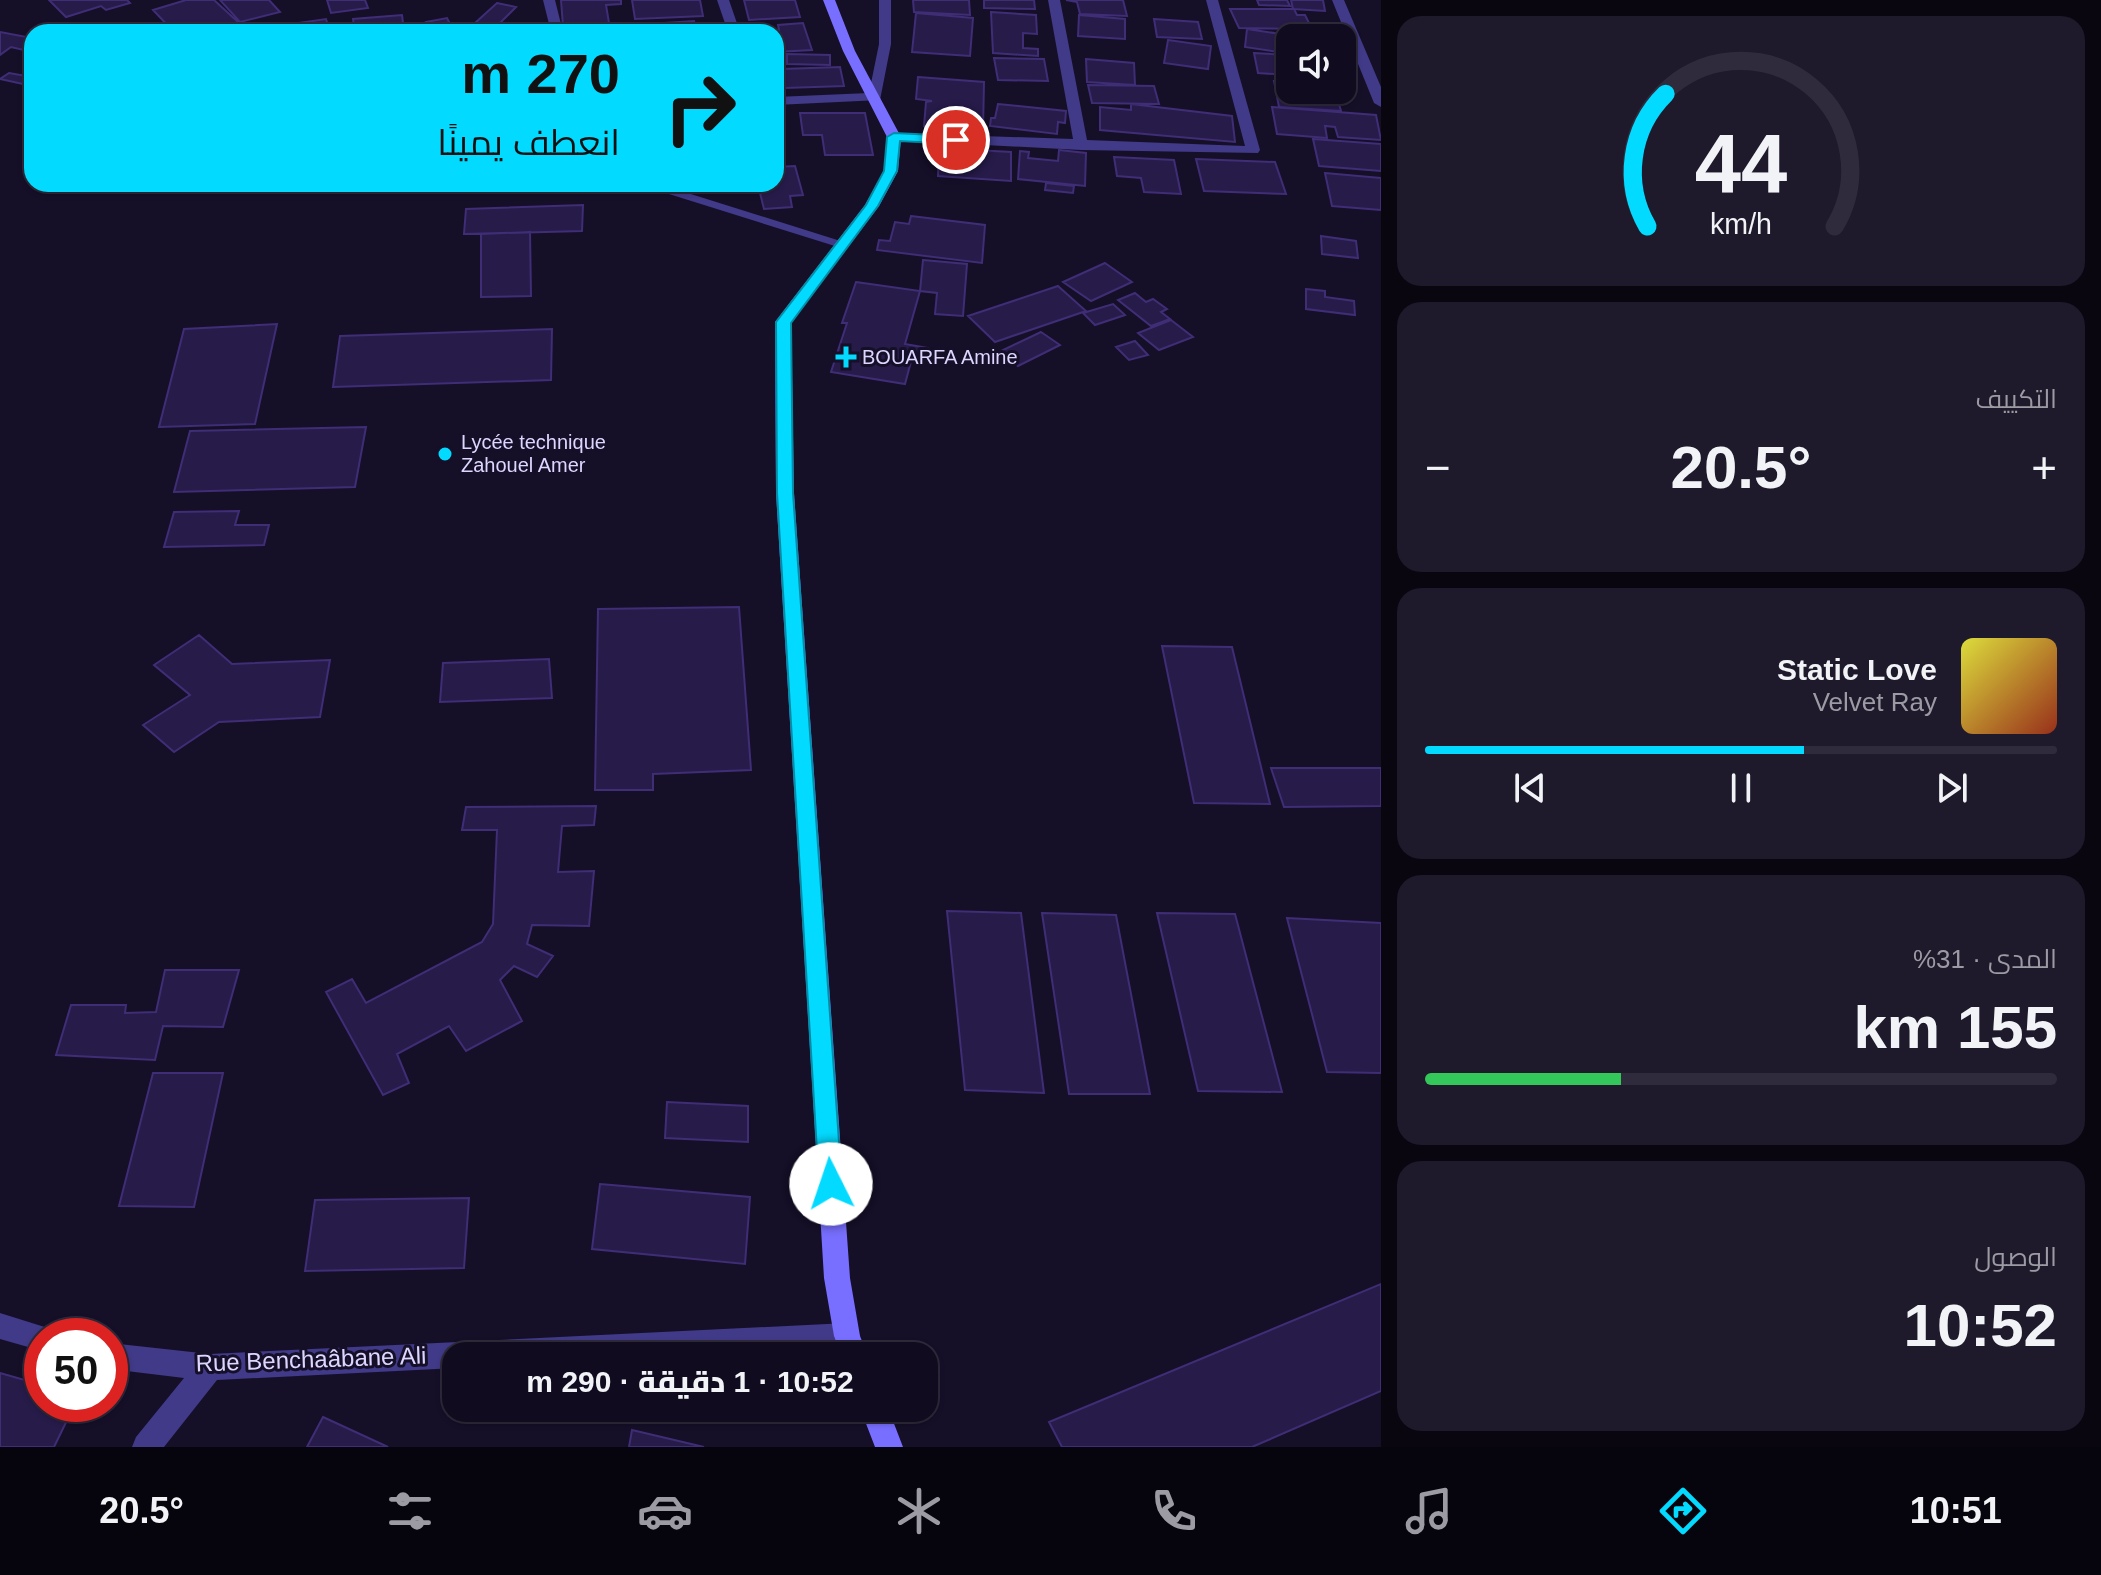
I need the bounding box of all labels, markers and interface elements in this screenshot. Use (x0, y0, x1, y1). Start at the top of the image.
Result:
map controls (1276, 24, 1356, 104)
button: sound (1276, 24, 1356, 104)
text: 270 m (461, 42, 620, 105)
icon: right (648, 56, 752, 160)
pin (922, 106, 990, 174)
icon: arrive (934, 118, 978, 162)
text: 44 (1695, 118, 1787, 211)
text: انعطف يمينًا (437, 122, 620, 163)
text: km/h (1710, 208, 1772, 240)
place label: BOUARFA Amine (862, 346, 1018, 368)
marker: BOUARFA Amine (837, 348, 855, 366)
text: التكييف (1975, 384, 2057, 414)
place label: Lycée technique Zahouel Amer (461, 431, 606, 476)
text: 20.5° (1671, 434, 1811, 501)
text: − (1425, 443, 1451, 492)
text: + (2031, 443, 2057, 492)
marker: Lycée technique Zahouel Amer (436, 445, 454, 463)
text: Static Love (1777, 653, 1937, 686)
text: Velvet Ray (1813, 687, 1937, 717)
icon: previous (1508, 766, 1552, 810)
icon: pause (1719, 766, 1763, 810)
icon: next (1930, 766, 1974, 810)
text: المدى · 31% (1913, 944, 2057, 974)
text: 155 km (1854, 994, 2057, 1061)
position arrow (789, 1142, 873, 1226)
text: الوصول (1974, 1242, 2057, 1272)
text: 10:52 (1904, 1292, 2057, 1359)
speed limit sign: 50 (24, 1318, 128, 1422)
street label: Rue Benchaâbane Ali (195, 1341, 427, 1377)
text: 10:52 · 1 دقيقة · 290 m (526, 1365, 854, 1398)
icon: filters (382, 1483, 438, 1539)
icon: car (637, 1483, 693, 1539)
icon: climate (891, 1483, 947, 1539)
icon: phone (1146, 1483, 1202, 1539)
icon: music (1401, 1483, 1457, 1539)
icon: directions (1655, 1483, 1711, 1539)
text: 20.5° (99, 1490, 184, 1531)
text: 10:51 (1910, 1490, 2002, 1531)

